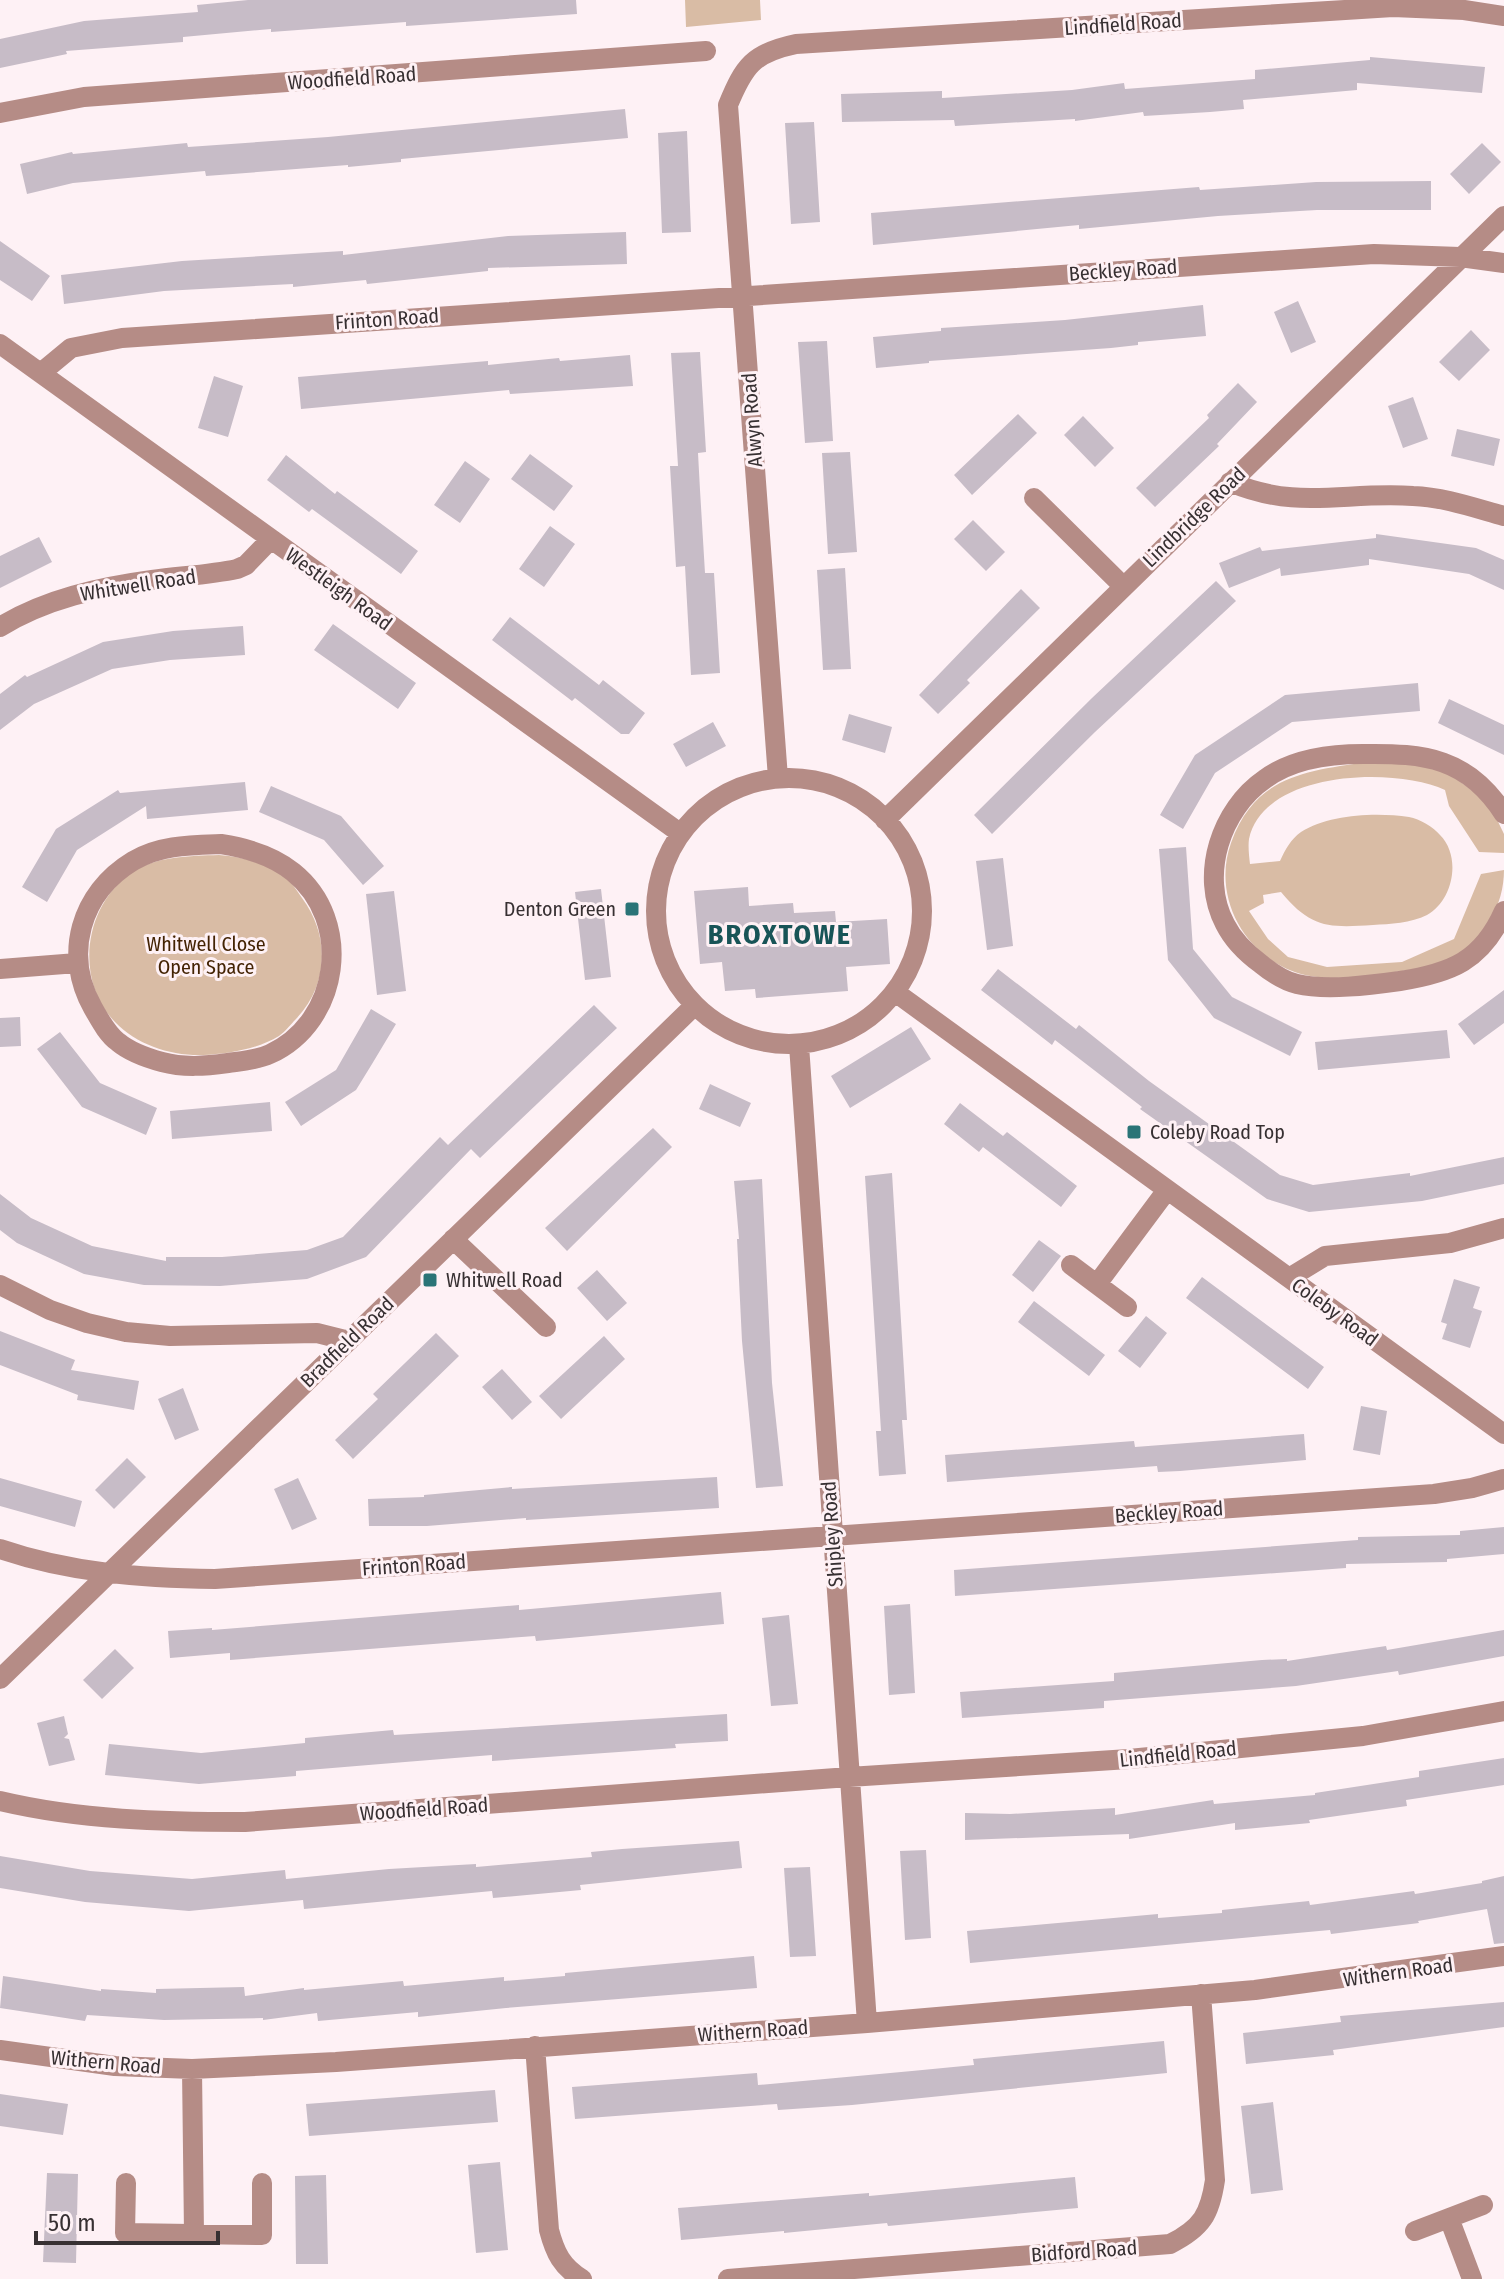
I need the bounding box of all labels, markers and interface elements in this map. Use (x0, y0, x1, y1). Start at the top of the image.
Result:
street label: Lindfield Road (1064, 8, 1182, 40)
street label: Woodfield Road (287, 62, 417, 94)
street label: Beckley Road (1068, 254, 1178, 286)
street label: Frinton Road (334, 303, 440, 335)
street label: Alwyn Road (737, 372, 767, 468)
street label: Lindbridge Road (1138, 462, 1250, 572)
street label: Westleigh Road (281, 542, 397, 636)
street label: Whitwell Road (78, 564, 198, 606)
place label: Denton Green (504, 897, 616, 921)
marker: Denton Green (623, 900, 641, 918)
district label: BROXTOWE (708, 918, 852, 951)
park label: Whitwell Close Open Space (146, 932, 266, 979)
place label: Coleby Road Top (1150, 1120, 1285, 1144)
marker: Coleby Road Top (1125, 1123, 1143, 1141)
place label: Whitwell Road (446, 1268, 563, 1292)
marker: Whitwell Road (421, 1271, 439, 1289)
street label: Coleby Road (1287, 1273, 1383, 1351)
street label: Bradfield Road (295, 1292, 399, 1392)
street label: Shipley Road (816, 1480, 848, 1588)
street label: Beckley Road (1114, 1496, 1224, 1528)
street label: Frinton Road (361, 1549, 467, 1581)
street label: Lindfield Road (1118, 1736, 1238, 1772)
street label: Woodfield Road (359, 1793, 489, 1825)
street label: Withern Road (1342, 1952, 1454, 1992)
street label: Withern Road (697, 2015, 809, 2047)
street label: Withern Road (50, 2045, 162, 2079)
scale bar (36, 2195, 218, 2245)
text: 50 m (48, 2209, 96, 2237)
street label: Bidford Road (1030, 2235, 1138, 2267)

